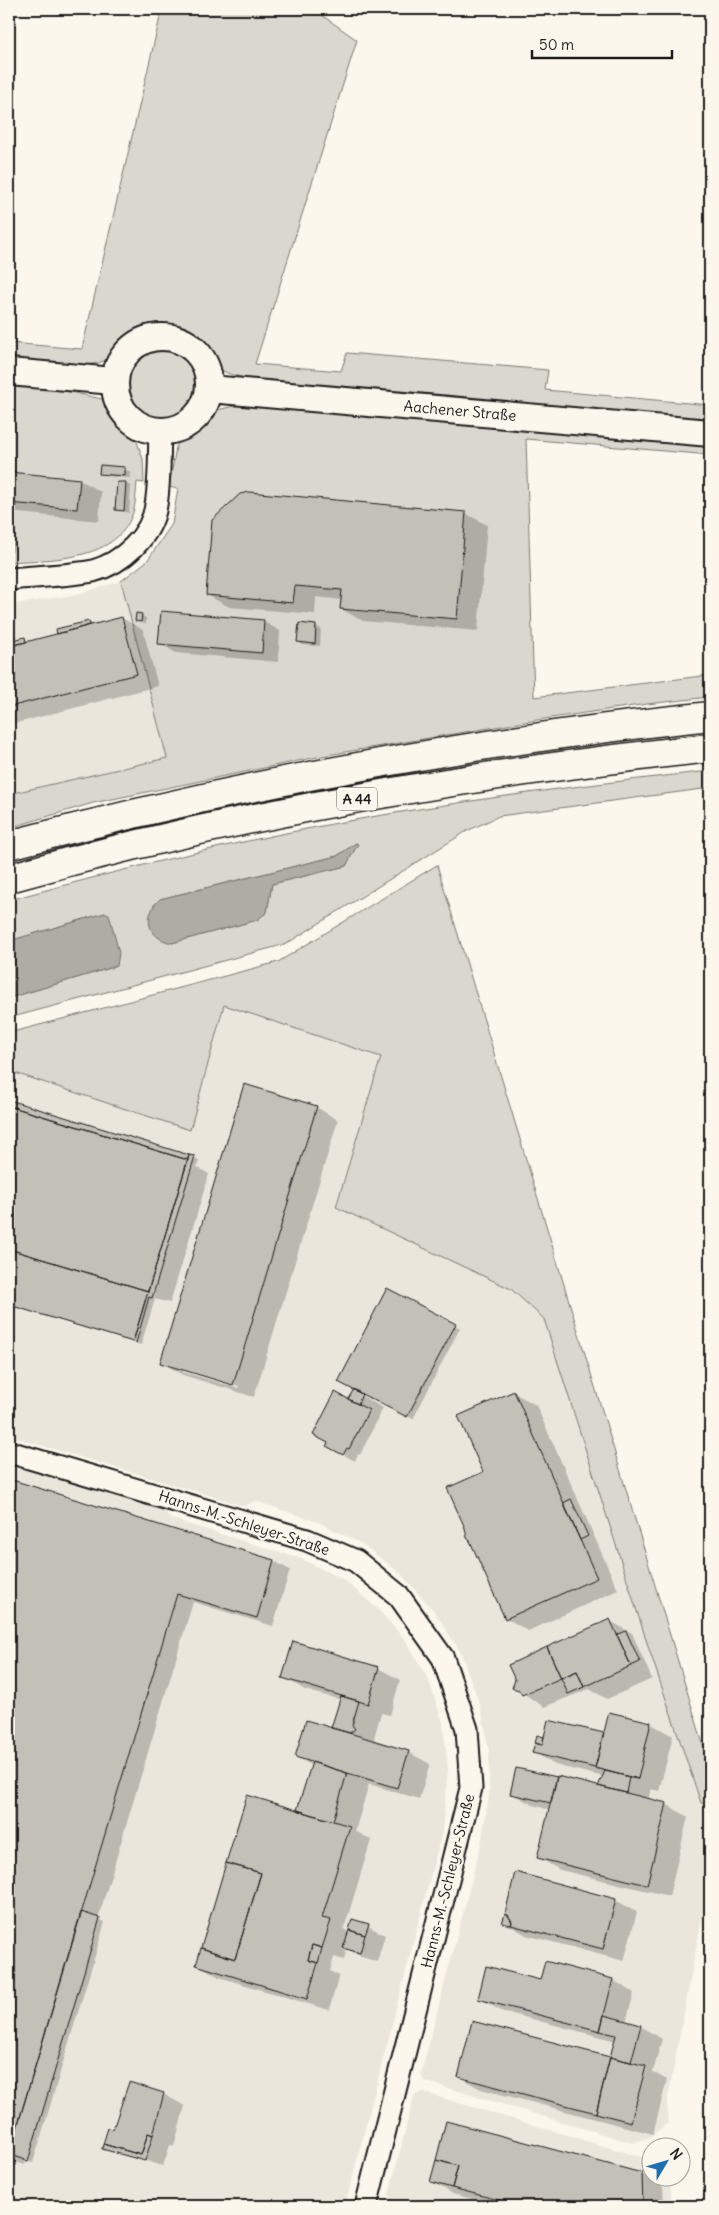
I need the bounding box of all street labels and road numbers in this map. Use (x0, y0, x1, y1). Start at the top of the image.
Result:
street label: Aachener Straße (403, 396, 517, 425)
road number: A 44 (337, 788, 377, 811)
street label: Hanns-M.-Schleyer-Straße (156, 1486, 332, 1559)
street label: Hanns-M.-Schleyer-Straße (417, 1792, 478, 1970)

